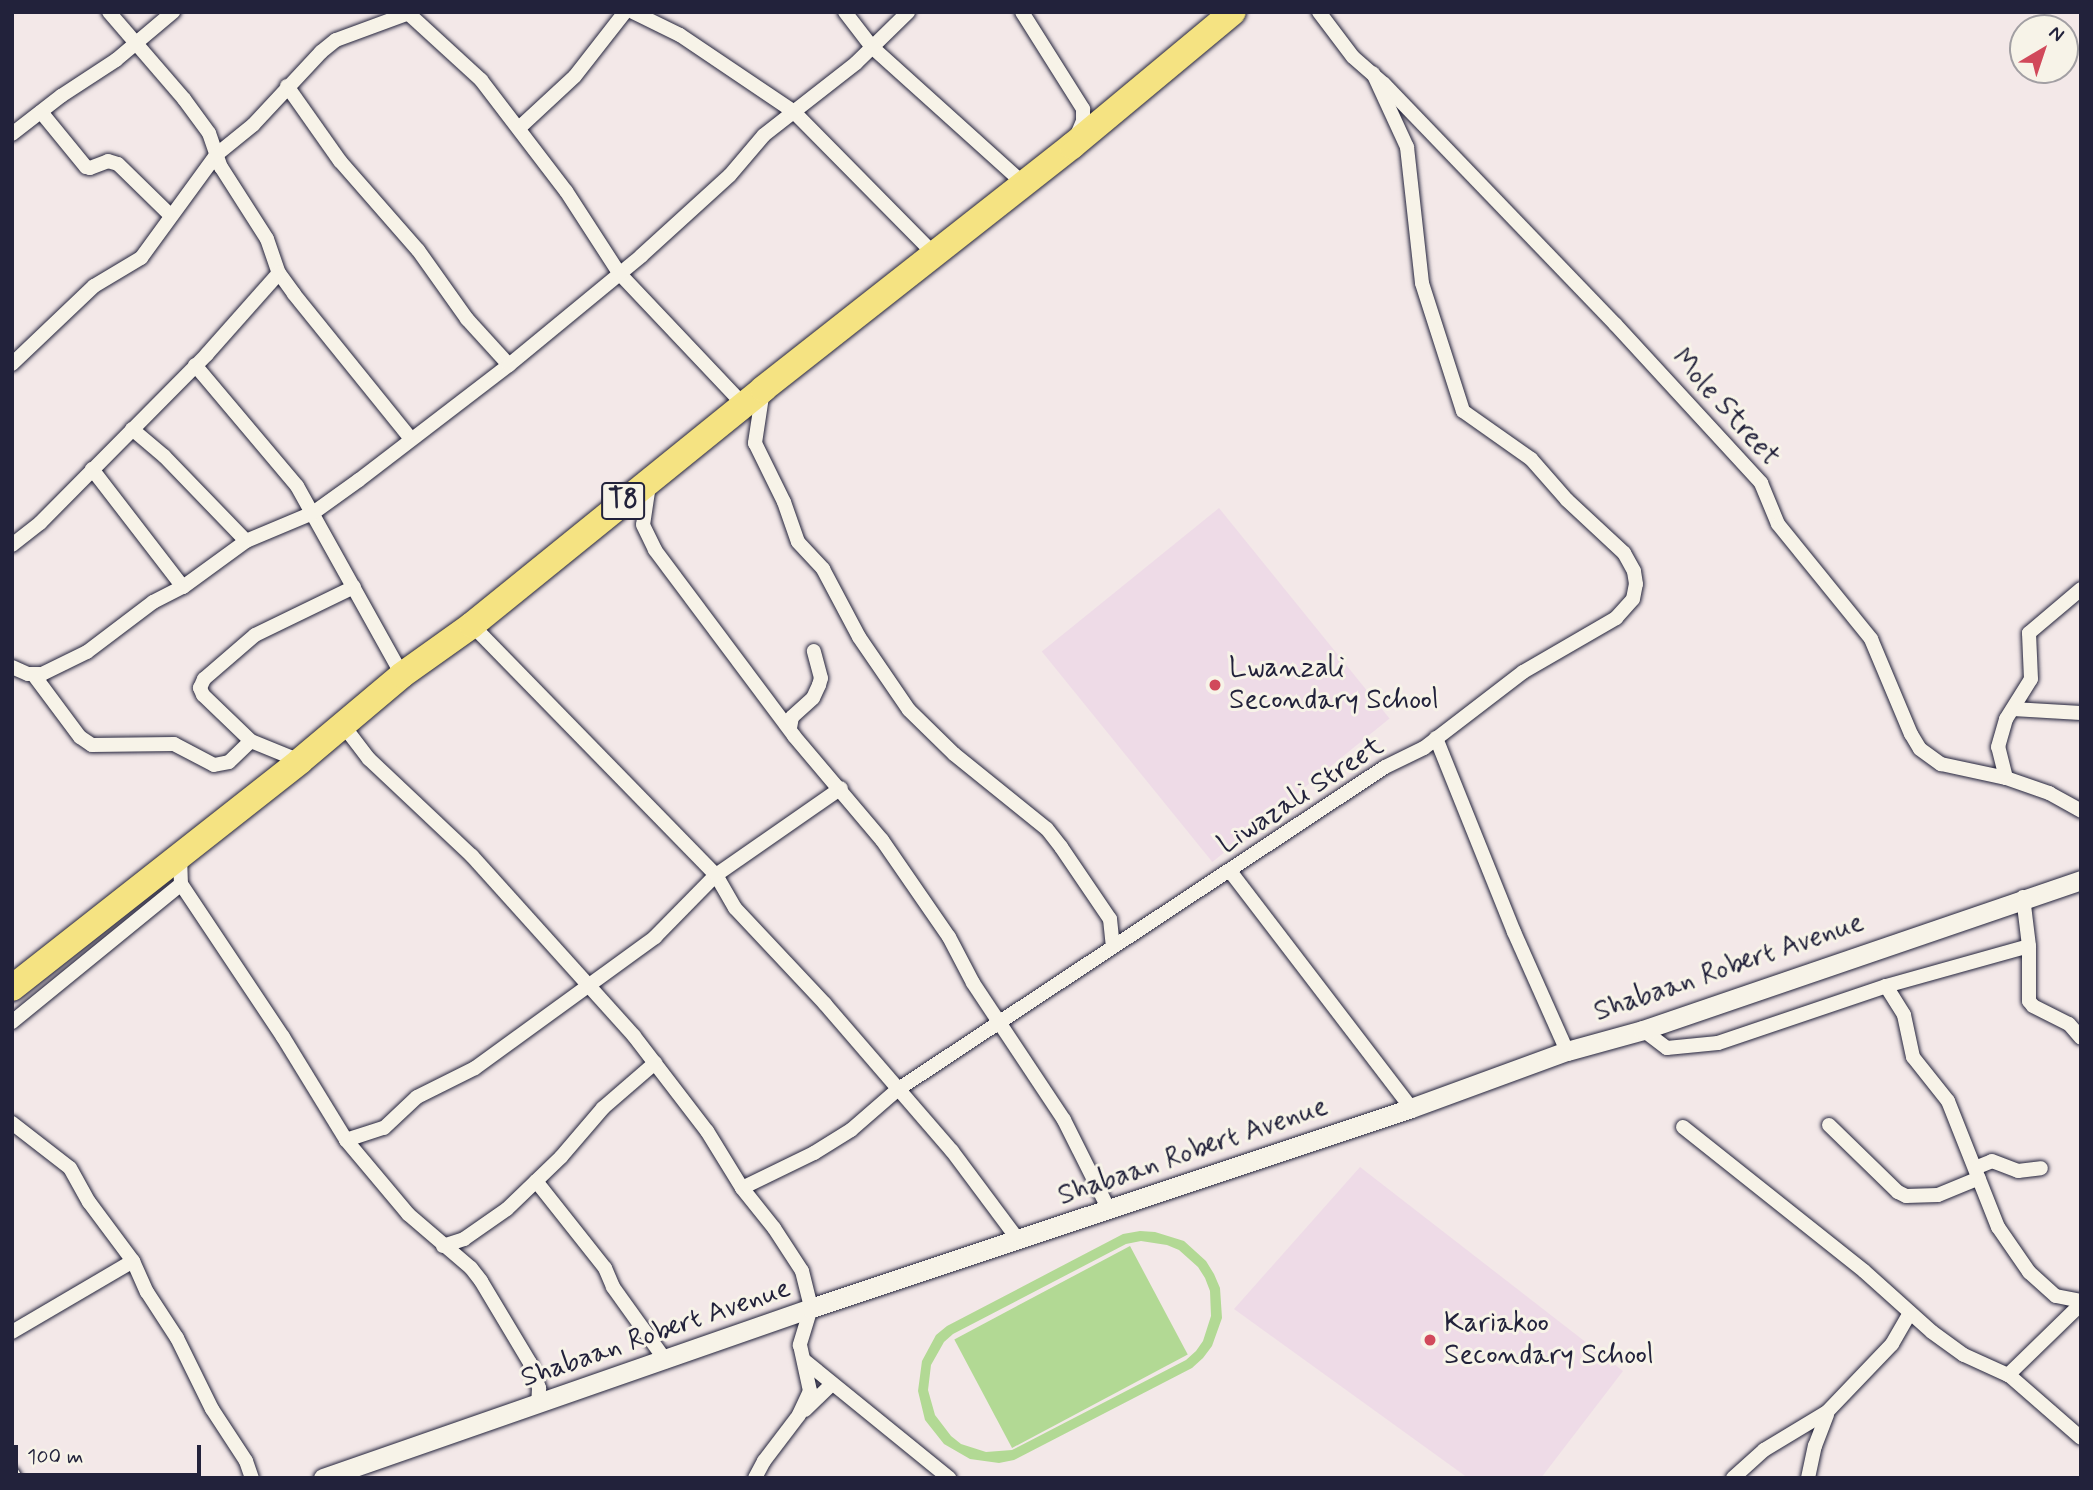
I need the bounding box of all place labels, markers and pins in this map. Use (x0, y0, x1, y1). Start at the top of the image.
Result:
place label: Lwanzali Secondary School (1229, 652, 1439, 718)
marker: Lwanzali Secondary School (1207, 677, 1223, 693)
place label: Kariakoo Secondary School (1444, 1307, 1654, 1373)
marker: Kariakoo Secondary School (1422, 1332, 1438, 1348)

